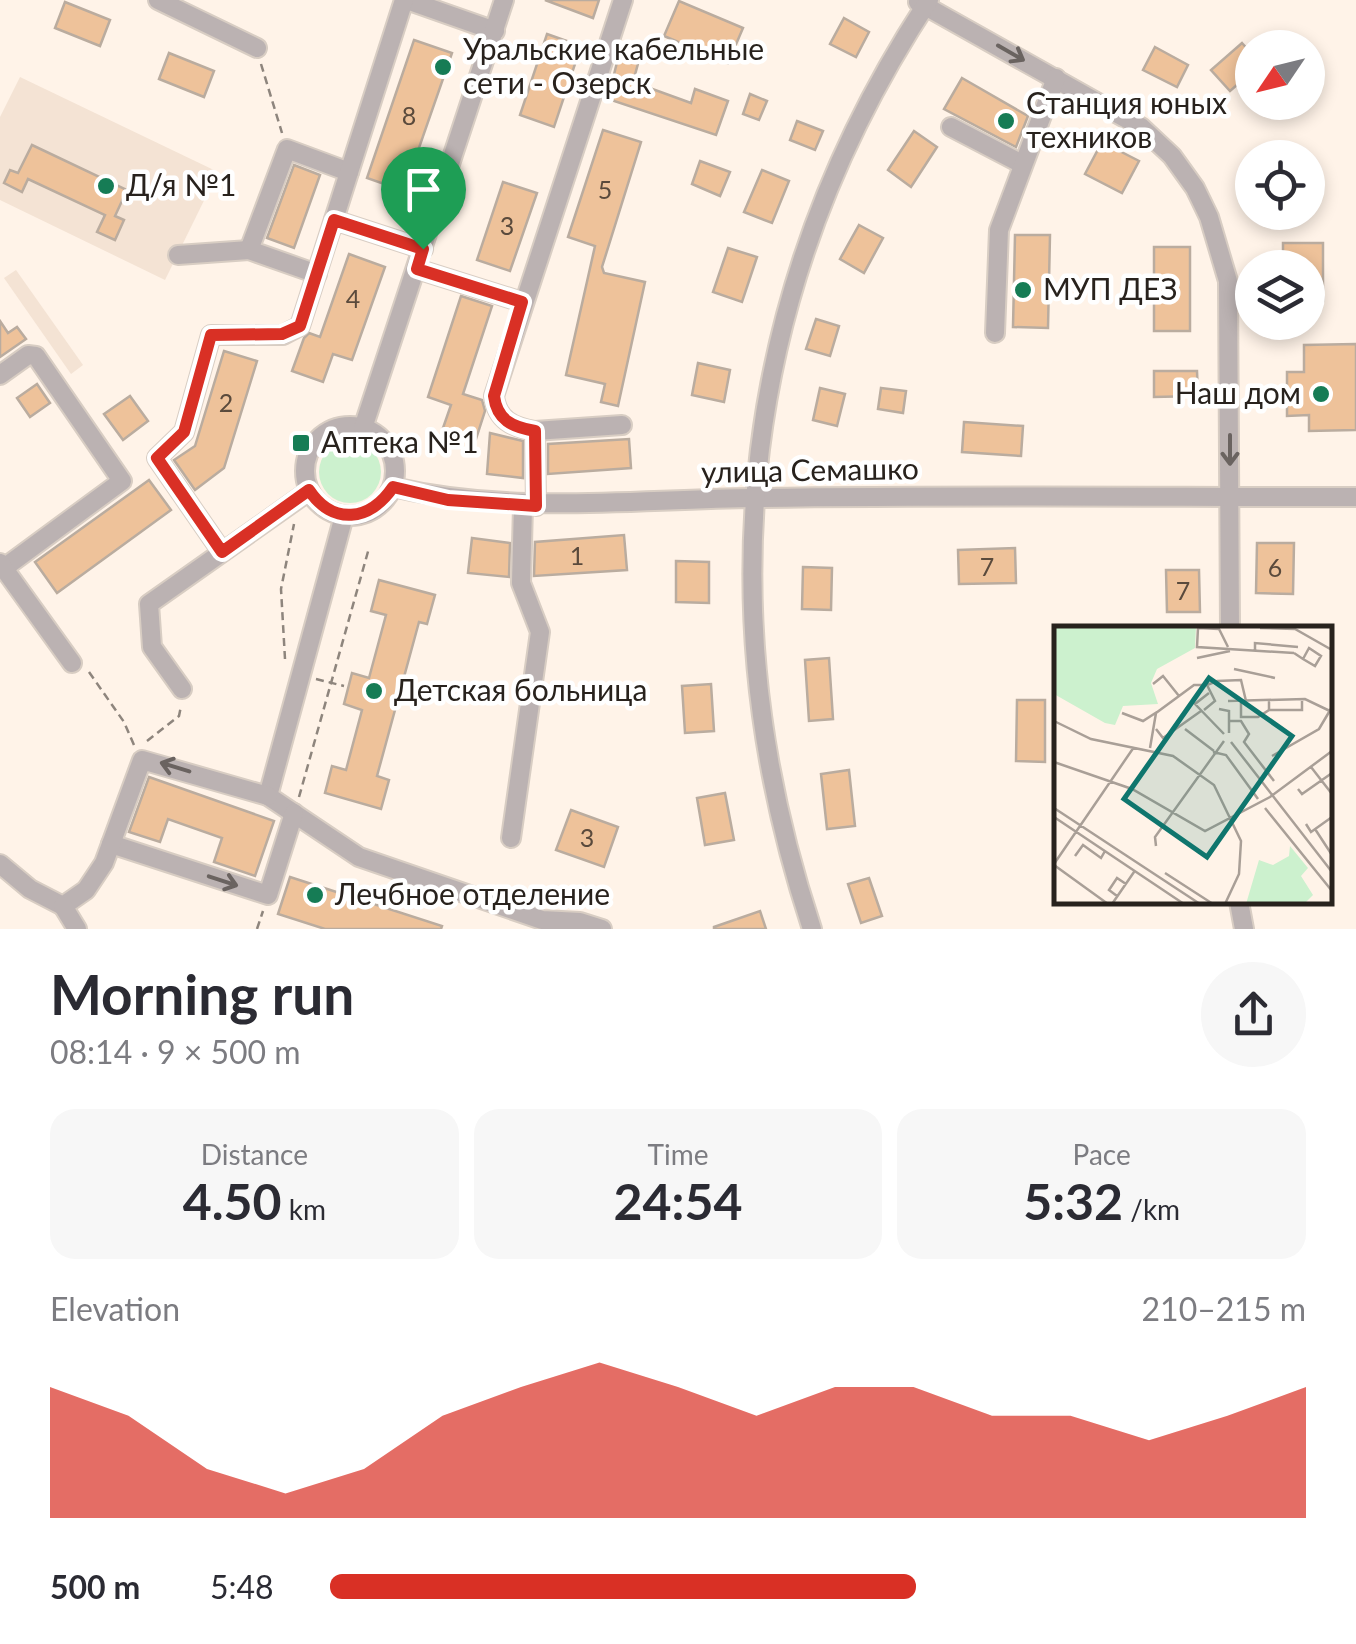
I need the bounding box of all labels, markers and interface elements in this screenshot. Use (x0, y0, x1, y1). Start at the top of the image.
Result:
place label: Уральские кабельные сети - Озерск (463, 30, 764, 100)
north arrow (1235, 30, 1325, 120)
map controls (1235, 30, 1325, 340)
one-way arrow (995, 43, 1025, 63)
marker: Уральские кабельные сети - Озерск (432, 56, 454, 78)
place label: Станция юных техников (1026, 84, 1227, 154)
house number: 8 (402, 100, 416, 130)
marker: Станция юных техников (995, 110, 1017, 132)
button: locate (1235, 140, 1325, 230)
pin (381, 147, 466, 250)
icon: arrive (396, 162, 451, 217)
place label: Д/я №1 (126, 166, 236, 202)
house number: 5 (598, 174, 612, 204)
marker: Д/я №1 (95, 175, 117, 197)
house number: 3 (500, 210, 514, 240)
button: layers (1235, 250, 1325, 340)
place label: МУП ДЕЗ (1043, 270, 1178, 306)
marker: МУП ДЕЗ (1012, 279, 1034, 301)
house number: 4 (346, 283, 360, 313)
place label: Наш дом (1175, 374, 1301, 410)
marker: Наш дом (1310, 383, 1332, 405)
house number: 2 (219, 387, 233, 417)
place label: Аптека №1 (321, 423, 479, 459)
marker: Аптека №1 (290, 432, 312, 454)
one-way arrow (1220, 434, 1240, 466)
street label: улица Семашко (701, 449, 919, 489)
house number: 1 (570, 540, 584, 570)
house number: 7 (980, 551, 994, 581)
house number: 6 (1268, 552, 1282, 582)
house number: 7 (1176, 575, 1190, 605)
inset map (1054, 626, 1331, 904)
place label: Детская больница (394, 671, 647, 707)
marker: Детская больница (363, 680, 385, 702)
one-way arrow (160, 757, 191, 775)
house number: 3 (580, 822, 594, 852)
one-way arrow (206, 873, 238, 891)
place label: Лечбное отделение (334, 875, 610, 911)
marker: Лечбное отделение (304, 884, 326, 906)
text: Morning run (50, 961, 354, 1027)
button: share (1201, 962, 1306, 1067)
text: 08:14 · 9 × 500 m (50, 1032, 301, 1071)
text: Distance (201, 1137, 308, 1171)
text: Time (648, 1137, 708, 1171)
text: Pace (1073, 1137, 1131, 1171)
text: 4.50 (183, 1171, 282, 1231)
text: 24:54 (614, 1171, 742, 1231)
text: 5:32 (1023, 1171, 1123, 1231)
text: km (282, 1192, 326, 1226)
text: /km (1123, 1192, 1180, 1226)
text: Elevation (50, 1289, 180, 1328)
text: 210–215 m (1142, 1289, 1306, 1328)
text: 500 m (50, 1567, 140, 1606)
text: 5:48 (210, 1567, 274, 1606)

